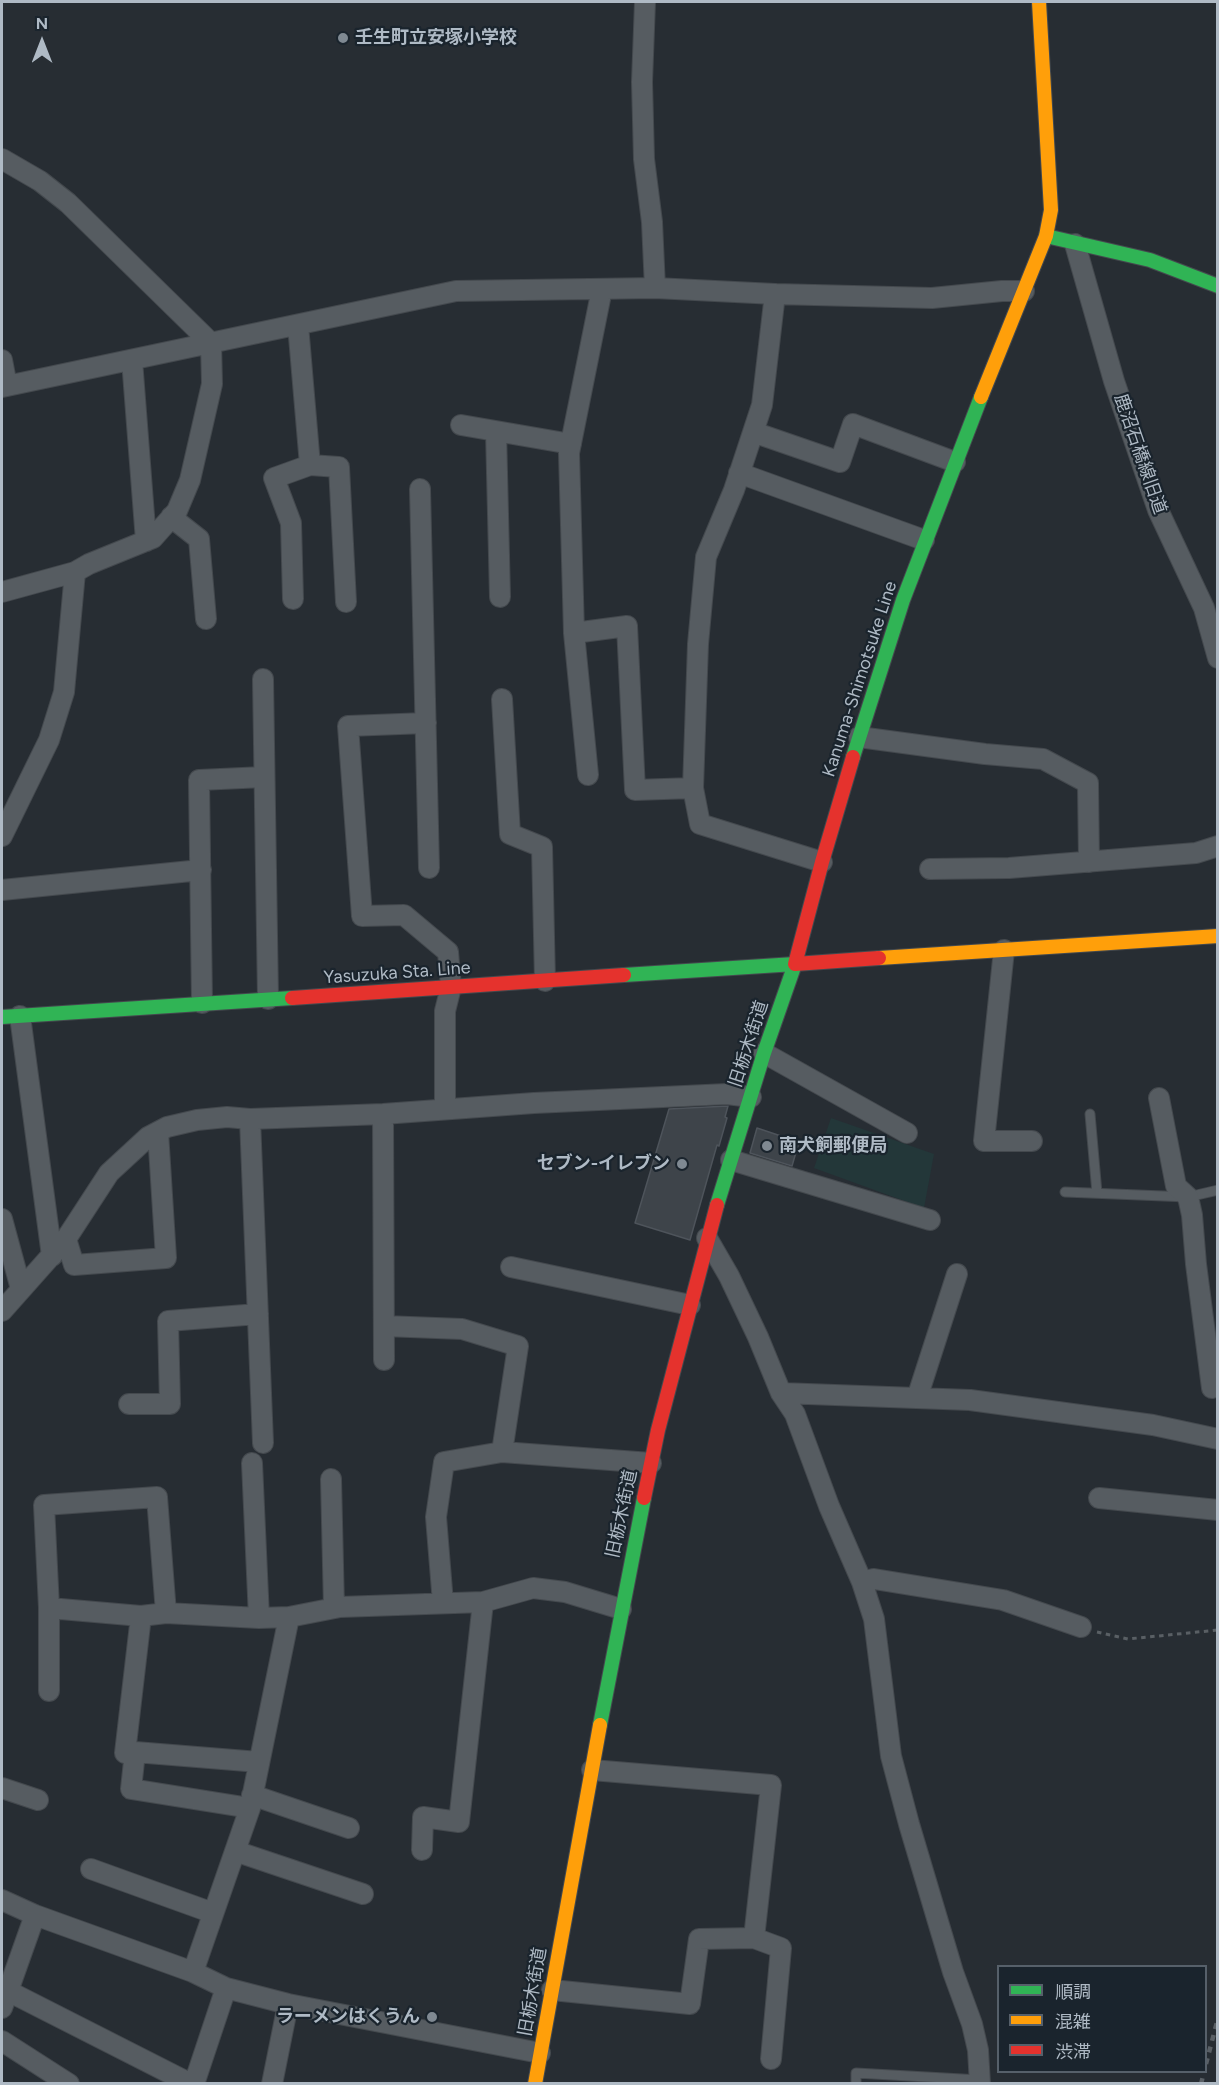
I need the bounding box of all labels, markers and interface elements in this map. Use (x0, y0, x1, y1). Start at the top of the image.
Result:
north arrow (12, 12, 72, 72)
text: N (36, 14, 48, 33)
place label: 壬生町立安塚小学校 (355, 27, 517, 49)
marker: 壬生町立安塚小学校 (336, 31, 350, 45)
street label: 鹿沼石橋線旧道 (1109, 391, 1171, 517)
street label: Kanuma-Shimotsuke Line (818, 578, 902, 780)
street label: Yasuzuka Sta. Line (323, 957, 471, 989)
street label: 旧栃木街道 (725, 998, 773, 1090)
place label: 南犬飼郵便局 (779, 1135, 887, 1157)
marker: 南犬飼郵便局 (760, 1139, 774, 1153)
place label: セブン-イレブン (537, 1153, 670, 1175)
marker: セブン-イレブン (675, 1157, 689, 1171)
street label: 旧栃木街道 (602, 1468, 642, 1560)
street label: 旧栃木街道 (515, 1946, 551, 2038)
legend (997, 1965, 1207, 2073)
text: 順調 (1055, 1981, 1091, 2003)
place label: ラーメンはくうん (276, 2006, 420, 2028)
marker: ラーメンはくうん (425, 2010, 439, 2024)
text: 混雑 (1055, 2011, 1091, 2033)
text: 渋滞 (1055, 2041, 1091, 2063)

